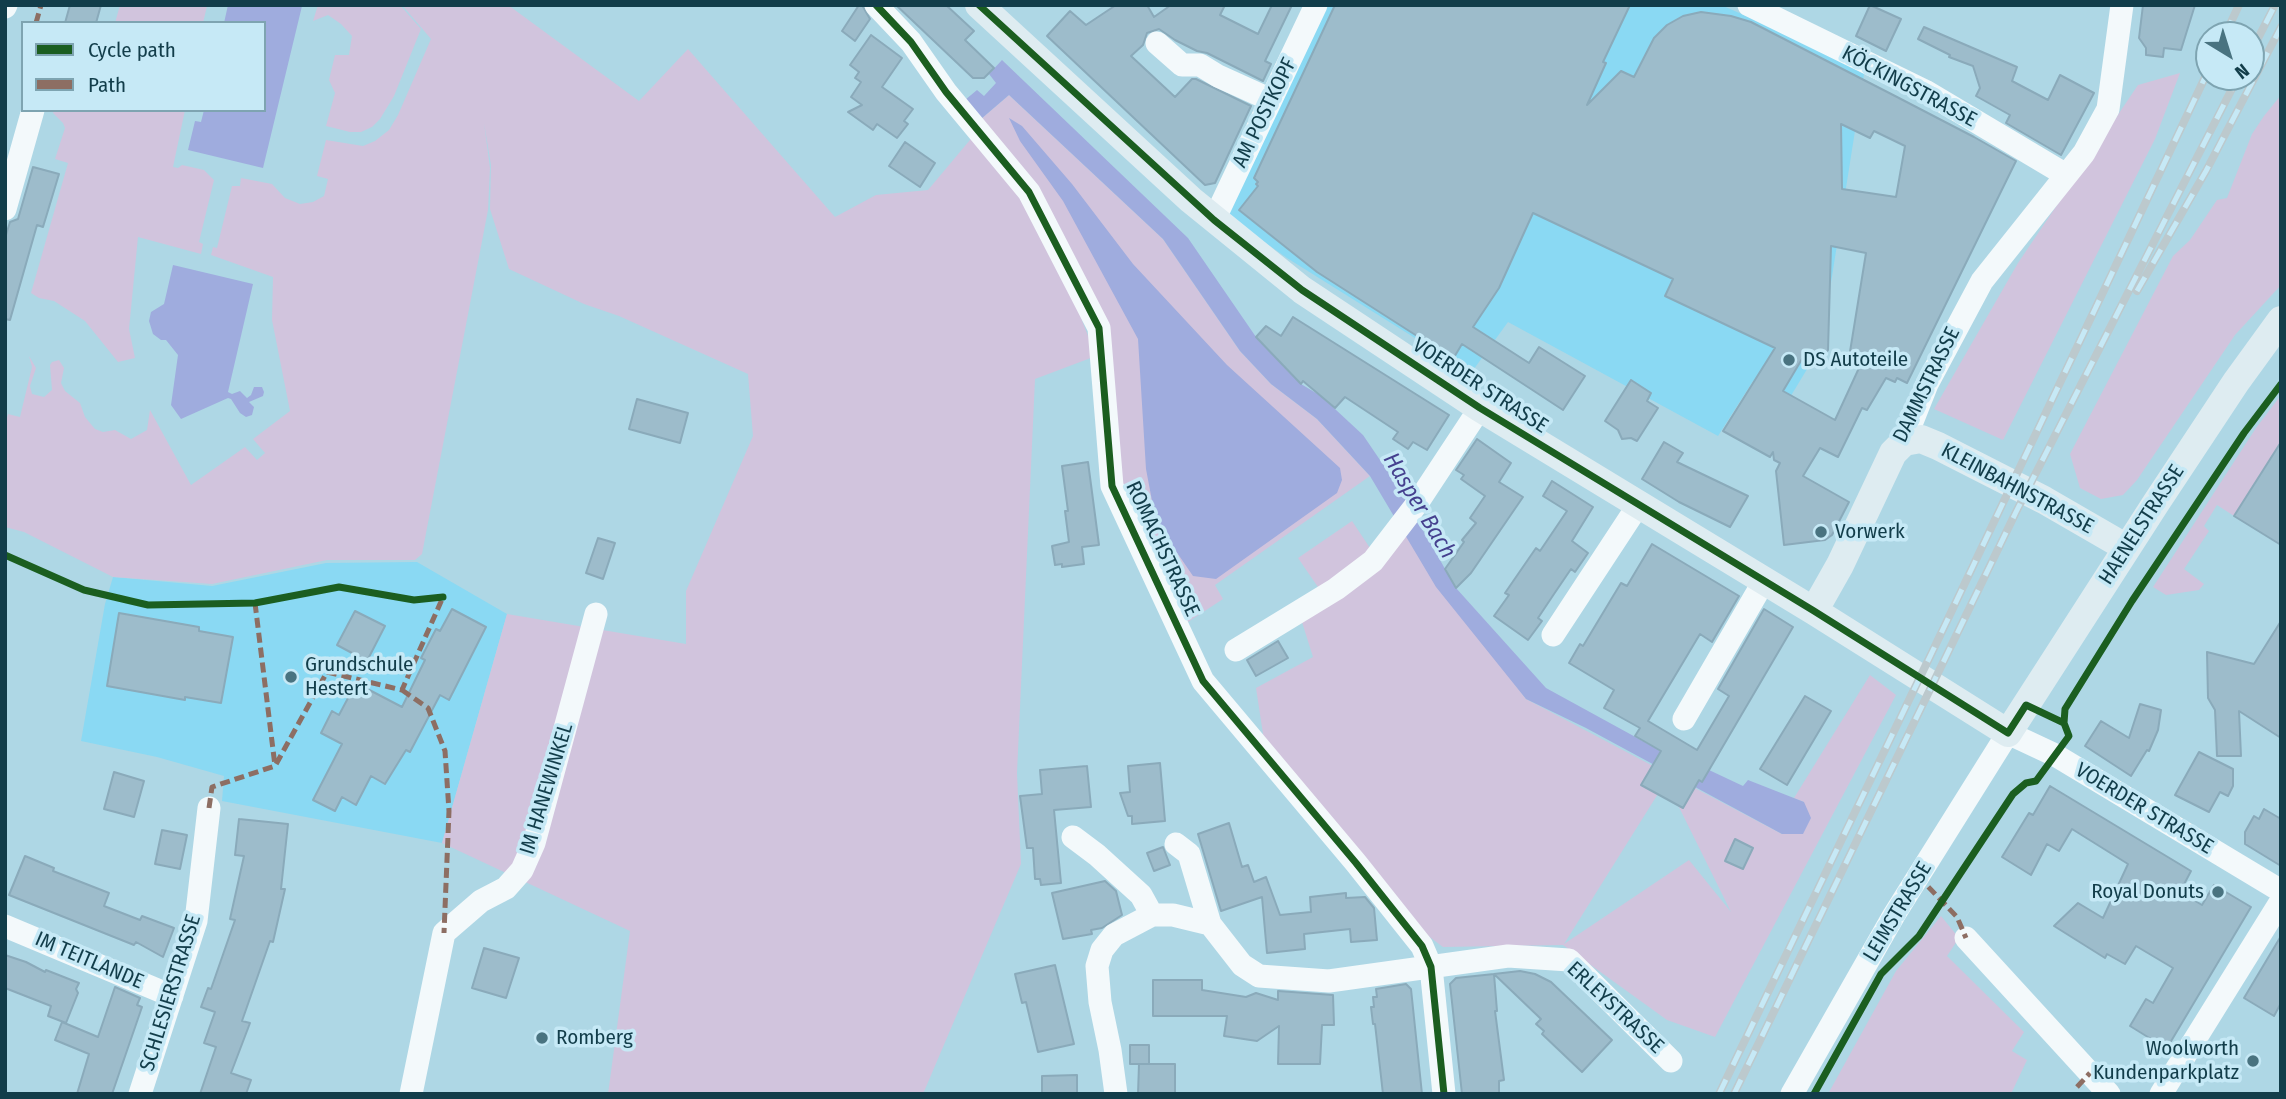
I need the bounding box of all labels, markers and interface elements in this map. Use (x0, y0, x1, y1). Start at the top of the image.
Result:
legend (21, 21, 266, 112)
north arrow (2195, 21, 2265, 91)
text: Cycle path (88, 37, 176, 63)
street label: KÖCKINGSTRASSE (1837, 41, 1981, 133)
street label: AM POSTKOPF (1228, 54, 1302, 172)
text: N (2230, 59, 2254, 84)
text: Path (88, 72, 126, 98)
street label: DAMMSTRASSE (1888, 323, 1966, 447)
street label: VOERDER STRASSE (1408, 333, 1552, 439)
place label: DS Autoteile (1803, 347, 1908, 373)
marker: DS Autoteile (1781, 352, 1797, 368)
street label: KLEINBAHNSTRASSE (1936, 438, 2098, 540)
water label: Hasper Bach (1377, 448, 1461, 564)
street label: HAENELSTRASSE (2094, 460, 2190, 590)
street label: ROMACHSTRASSE (1120, 477, 1204, 621)
place label: Vorwerk (1835, 519, 1905, 545)
marker: Vorwerk (1813, 524, 1829, 540)
place label: Grundschule Hestert (305, 652, 413, 702)
marker: Grundschule Hestert (283, 669, 299, 685)
street label: IM HANEWINKEL (515, 720, 579, 858)
street label: VOERDER STRASSE (2071, 758, 2217, 860)
street label: LEIMSTRASSE (1858, 858, 1938, 966)
place label: Royal Donuts (2091, 879, 2204, 905)
marker: Royal Donuts (2210, 884, 2226, 900)
street label: SCHLESIERSTRASSE (135, 912, 207, 1074)
street label: IM TEITLANDE (31, 927, 147, 995)
street label: ERLEYSTRASSE (1561, 957, 1669, 1059)
place label: Romberg (556, 1025, 633, 1051)
marker: Romberg (534, 1030, 550, 1046)
place label: Woolworth Kundenparkplatz (2093, 1036, 2239, 1086)
marker: Woolworth Kundenparkplatz (2245, 1053, 2261, 1069)

